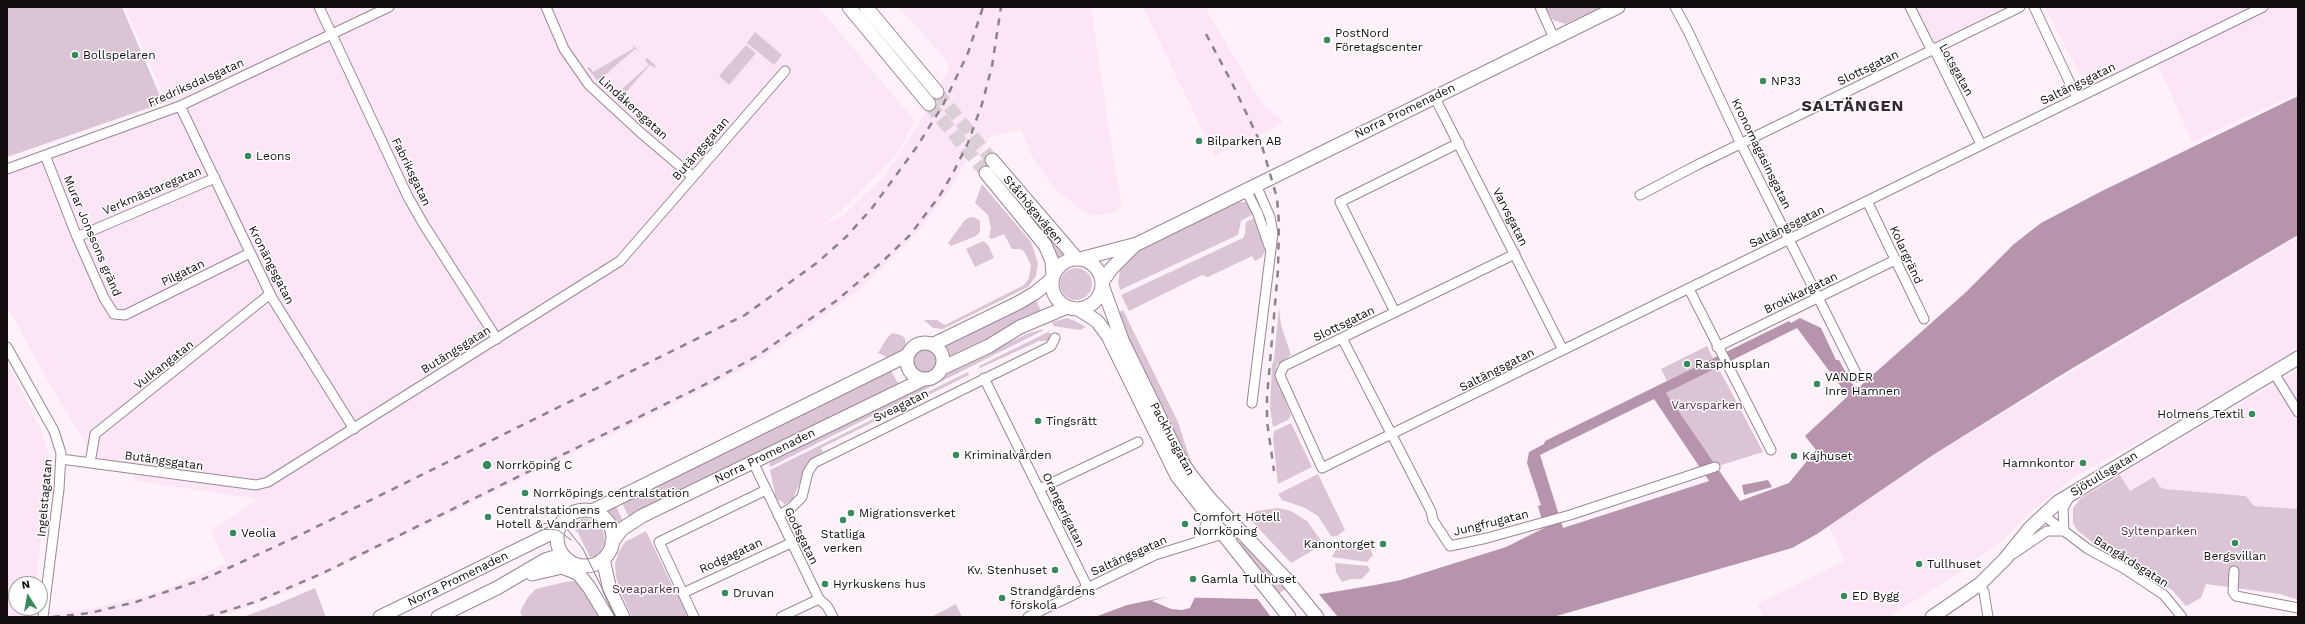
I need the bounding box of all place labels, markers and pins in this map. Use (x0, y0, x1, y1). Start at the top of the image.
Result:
place label: PostNord Företagscenter (1335, 26, 1423, 54)
marker: PostNord Företagscenter (1322, 35, 1332, 45)
place label: Bollspelaren (83, 48, 156, 62)
marker: Bollspelaren (70, 50, 80, 60)
place label: NP33 (1771, 74, 1801, 88)
marker: NP33 (1758, 76, 1768, 86)
place label: Bilparken AB (1207, 134, 1282, 148)
marker: Bilparken AB (1194, 136, 1204, 146)
place label: Leons (256, 149, 291, 163)
marker: Leons (243, 151, 253, 161)
place label: Rasphusplan (1695, 357, 1770, 371)
marker: Rasphusplan (1682, 359, 1692, 369)
place label: VANDER Inre Hamnen (1825, 370, 1900, 398)
marker: VANDER Inre Hamnen (1812, 379, 1822, 389)
place label: Holmens Textil (2157, 407, 2244, 421)
marker: Holmens Textil (2247, 409, 2257, 419)
place label: Tingsrätt (1046, 414, 1097, 428)
marker: Tingsrätt (1033, 416, 1043, 426)
place label: Kriminalvården (964, 448, 1052, 462)
place label: Kajhuset (1802, 449, 1853, 463)
marker: Kriminalvården (951, 450, 961, 460)
marker: Kajhuset (1789, 451, 1799, 461)
place label: Hamnkontor (2002, 456, 2075, 470)
place label: Norrköping C (496, 458, 572, 472)
marker: Hamnkontor (2078, 458, 2088, 468)
marker: Norrköping C (481, 459, 493, 471)
place label: Norrköpings centralstation (533, 486, 689, 500)
marker: Norrköpings centralstation (520, 488, 530, 498)
place label: Centralstationens Hotell & Vandrarhem (496, 503, 618, 531)
place label: Migrationsverket (859, 506, 956, 520)
marker: Migrationsverket (846, 508, 856, 518)
place label: Comfort Hotell Norrköping (1193, 510, 1280, 538)
marker: Centralstationens Hotell & Vandrarhem (483, 512, 493, 522)
marker: Statliga verken (838, 515, 848, 525)
marker: Comfort Hotell Norrköping (1180, 519, 1190, 529)
place label: Veolia (241, 526, 276, 540)
place label: Statliga verken (821, 527, 865, 555)
marker: Veolia (228, 528, 238, 538)
place label: Kanontorget (1304, 537, 1375, 551)
marker: Bergsvillan (2230, 538, 2240, 548)
marker: Kanontorget (1378, 539, 1388, 549)
place label: Bergsvillan (2204, 549, 2266, 563)
place label: Tullhuset (1927, 557, 1981, 571)
marker: Tullhuset (1914, 559, 1924, 569)
place label: Kv. Stenhuset (967, 563, 1047, 577)
marker: Kv. Stenhuset (1050, 565, 1060, 575)
place label: Gamla Tullhuset (1201, 572, 1297, 586)
marker: Gamla Tullhuset (1188, 574, 1198, 584)
place label: Hyrkuskens hus (833, 577, 926, 591)
marker: Hyrkuskens hus (820, 579, 830, 589)
place label: Strandgårdens förskola (1010, 584, 1095, 612)
place label: Druvan (733, 586, 774, 600)
marker: Druvan (720, 588, 730, 598)
place label: ED Bygg (1852, 589, 1899, 603)
marker: ED Bygg (1839, 591, 1849, 601)
marker: Strandgårdens förskola (997, 593, 1007, 603)

